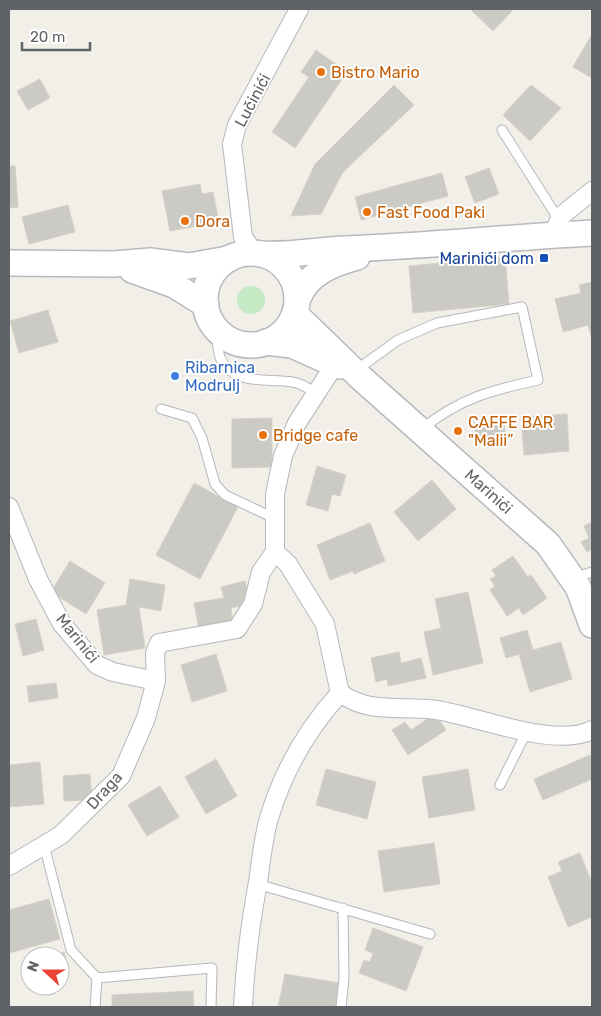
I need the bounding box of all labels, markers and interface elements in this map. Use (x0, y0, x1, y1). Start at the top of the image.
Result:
scale bar (22, 20, 90, 52)
text: 20 m (30, 28, 65, 46)
place label: Bistro Mario (331, 63, 420, 82)
marker: Bistro Mario (315, 66, 327, 78)
street label: Lučinići (231, 70, 274, 130)
place label: Fast Food Paki (377, 203, 485, 222)
marker: Fast Food Paki (361, 206, 373, 218)
place label: Dora (195, 212, 230, 231)
marker: Dora (179, 215, 191, 227)
place label: Marinići dom (439, 249, 534, 268)
marker: Marinići dom (538, 252, 550, 264)
place label: Ribarnica Modrulj (185, 358, 255, 395)
marker: Ribarnica Modrulj (169, 370, 181, 382)
place label: CAFFE BAR "Malii” (468, 413, 553, 450)
marker: CAFFE BAR "Malii” (452, 425, 464, 437)
place label: Bridge cafe (273, 426, 358, 445)
marker: Bridge cafe (257, 429, 269, 441)
street label: Marinići (461, 465, 516, 518)
street label: Marinići (52, 610, 103, 667)
street label: Draga (83, 768, 126, 813)
north arrow (20, 946, 70, 996)
text: N (24, 959, 43, 974)

